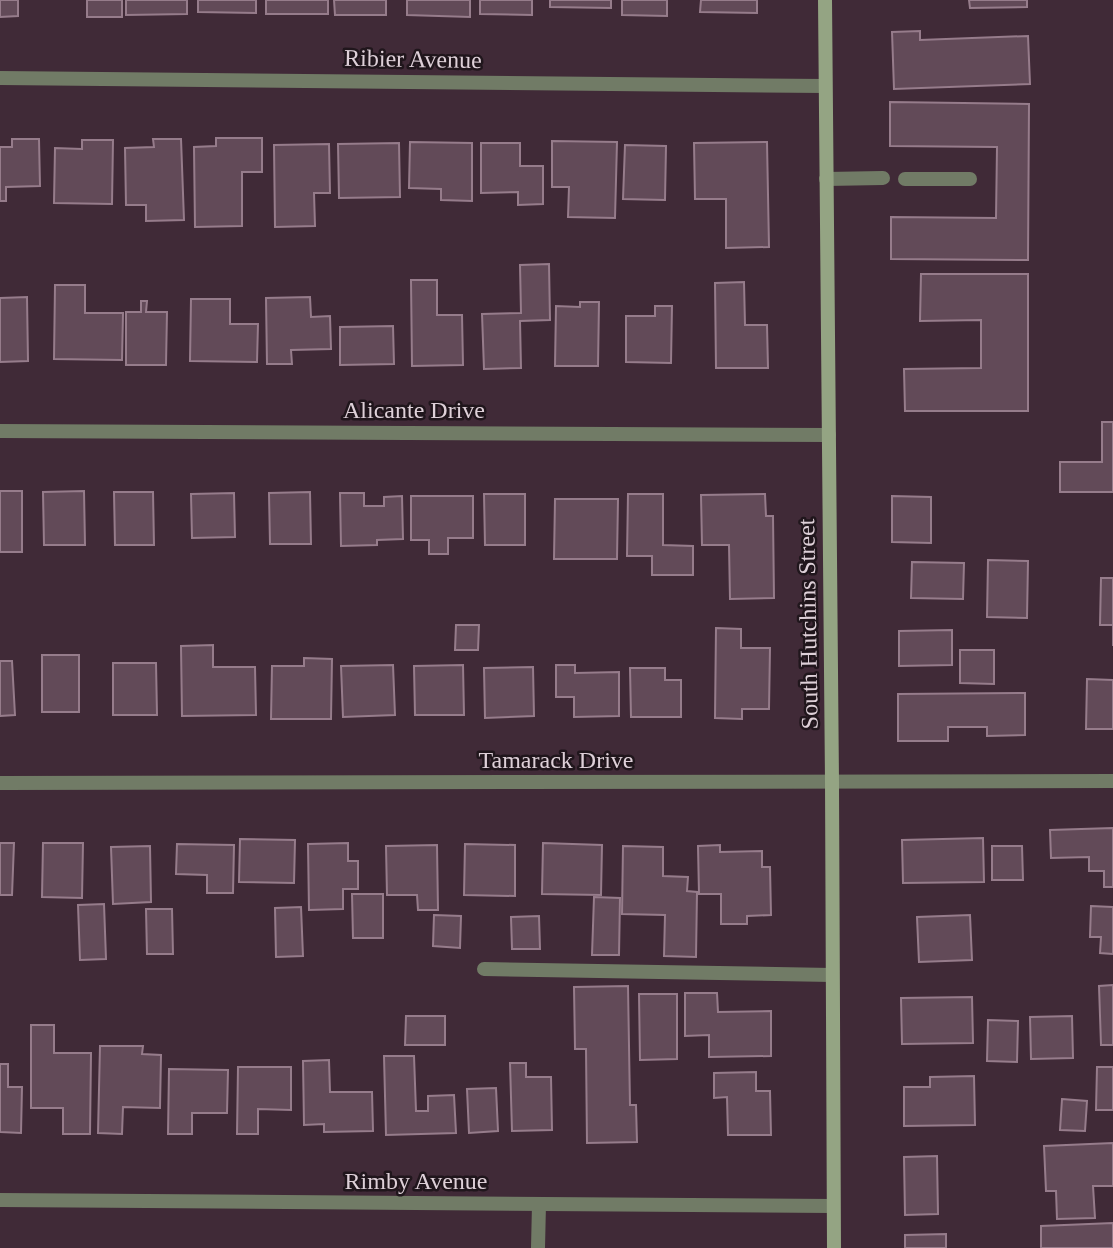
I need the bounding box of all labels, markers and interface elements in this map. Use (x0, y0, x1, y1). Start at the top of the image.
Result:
street label: Ribier Avenue (344, 45, 482, 73)
street label: Alicante Drive (343, 397, 485, 423)
street label: South Hutchins Street (793, 518, 823, 730)
street label: Tamarack Drive (479, 747, 633, 773)
street label: Rimby Avenue (345, 1168, 487, 1194)

